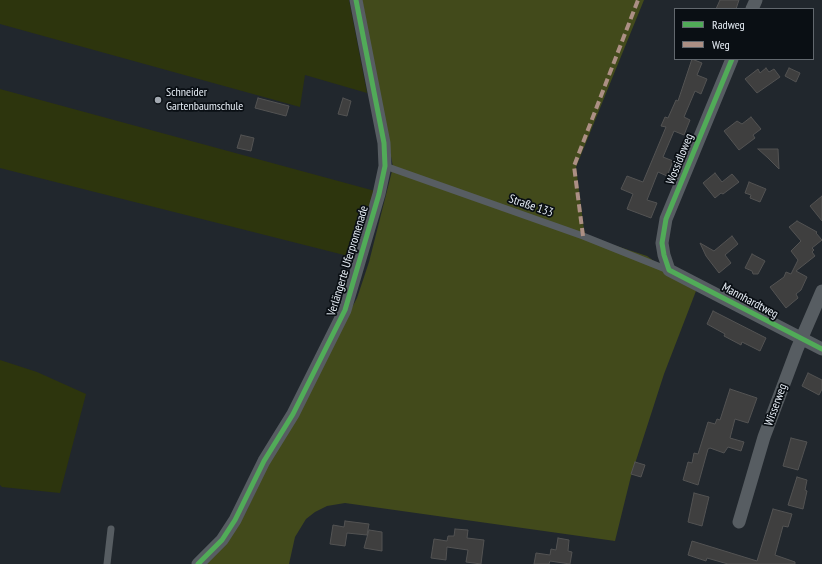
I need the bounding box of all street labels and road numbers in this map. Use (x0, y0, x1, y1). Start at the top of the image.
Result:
street label: Wossidloweg (663, 131, 697, 187)
street label: Straße 133 (507, 192, 555, 220)
street label: Verlängerte Uferpromenade (324, 204, 372, 318)
street label: Mannhardtweg (719, 280, 781, 322)
street label: Wisserweg (762, 382, 790, 428)

